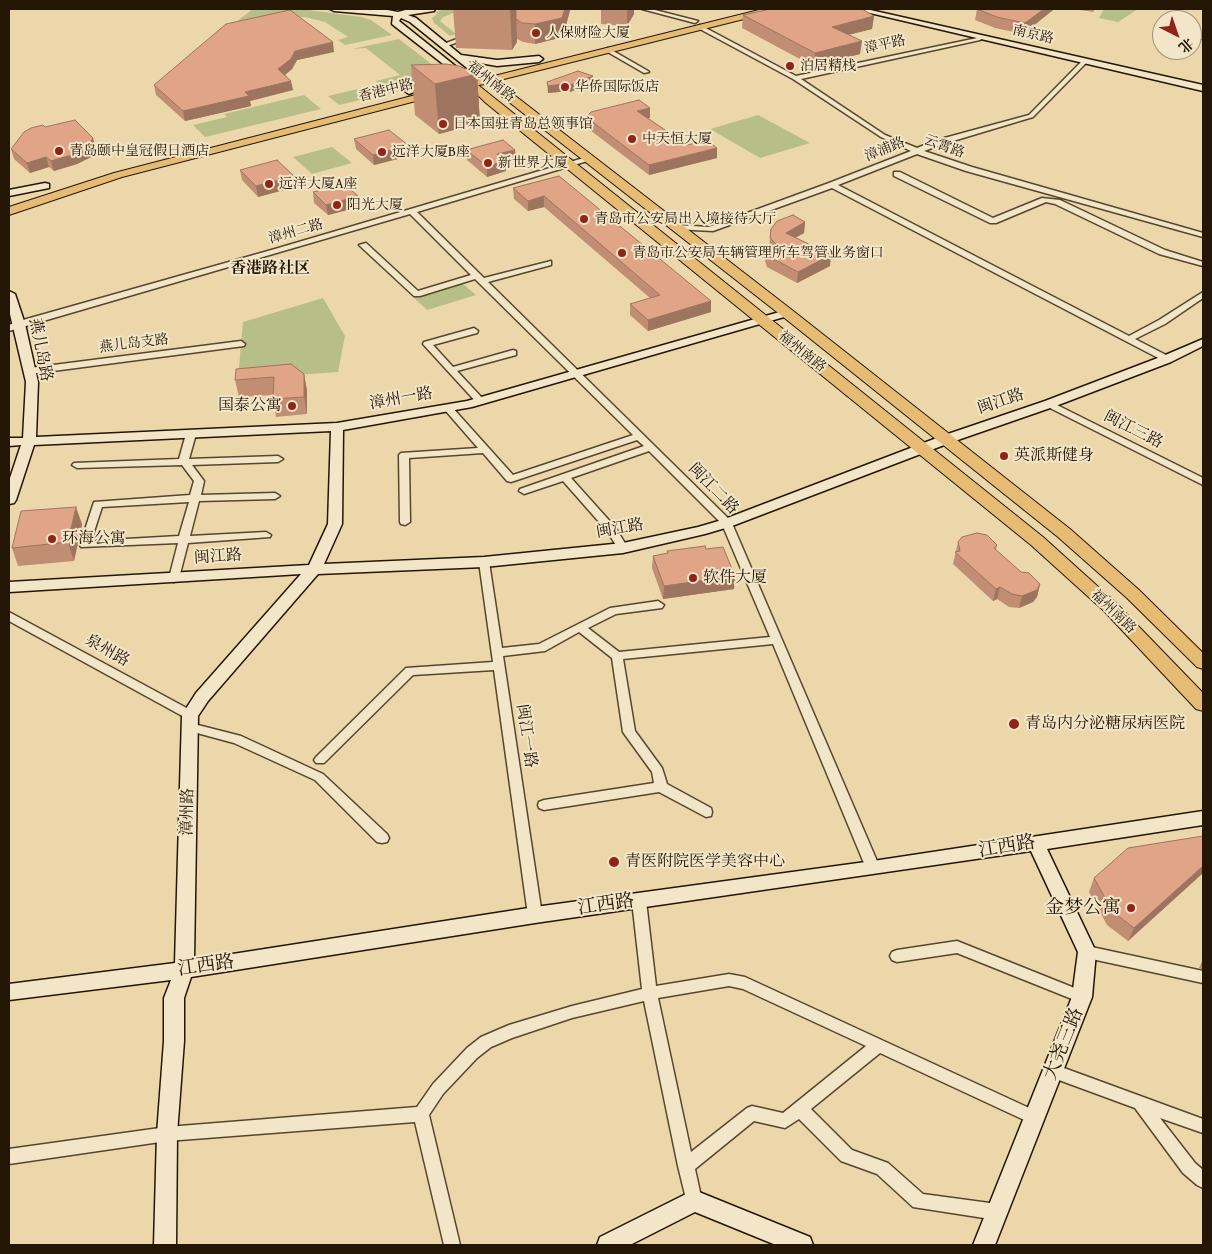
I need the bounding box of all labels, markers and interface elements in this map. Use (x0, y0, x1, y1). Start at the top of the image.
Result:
north arrow (1152, 10, 1202, 60)
street label: 南京路 (1011, 22, 1055, 48)
place label: 人保财险大厦 (546, 25, 630, 41)
marker: 人保财险大厦 (530, 27, 542, 39)
street label: 漳平路 (863, 32, 907, 58)
text: 北 (1174, 33, 1198, 58)
street label: 福州南路 (464, 58, 518, 106)
place label: 泊居精栈 (800, 58, 856, 74)
marker: 泊居精栈 (784, 60, 796, 72)
street label: 香港中路 (357, 76, 415, 106)
place label: 华侨国际饭店 (575, 79, 659, 95)
marker: 华侨国际饭店 (559, 81, 571, 93)
place label: 日本国驻青岛总领事馆 (453, 116, 593, 132)
marker: 日本国驻青岛总领事馆 (437, 118, 449, 130)
place label: 中天恒大厦 (642, 131, 712, 147)
street label: 云霄路 (921, 132, 967, 162)
marker: 中天恒大厦 (626, 133, 638, 145)
street label: 漳浦路 (862, 134, 908, 166)
place label: 青岛颐中皇冠假日酒店 (69, 143, 209, 159)
place label: 远洋大厦B座 (392, 144, 470, 160)
marker: 青岛颐中皇冠假日酒店 (53, 145, 65, 157)
marker: 远洋大厦B座 (376, 146, 388, 158)
place label: 新世界大厦 (498, 155, 568, 171)
marker: 新世界大厦 (482, 157, 494, 169)
place label: 远洋大厦A座 (279, 176, 357, 192)
marker: 远洋大厦A座 (263, 178, 275, 190)
place label: 阳光大厦 (347, 197, 403, 213)
marker: 阳光大厦 (331, 199, 343, 211)
place label: 青岛市公安局出入境接待大厅 (594, 211, 776, 227)
marker: 青岛市公安局出入境接待大厅 (578, 213, 590, 225)
street label: 漳州二路 (267, 216, 325, 248)
place label: 青岛市公安局车辆管理所车驾管业务窗口 (632, 245, 884, 261)
marker: 青岛市公安局车辆管理所车驾管业务窗口 (616, 247, 628, 259)
district label: 香港路社区 (230, 259, 310, 279)
street label: 燕儿岛路 (24, 317, 56, 383)
street label: 福州南路 (775, 328, 829, 376)
street label: 燕儿岛支路 (98, 331, 170, 357)
street label: 漳州一路 (368, 384, 434, 414)
street label: 闽江路 (975, 385, 1027, 419)
place label: 国泰公寓 (218, 396, 282, 416)
marker: 国泰公寓 (286, 400, 298, 412)
street label: 闽江三路 (1100, 407, 1166, 453)
place label: 英派斯健身 (1014, 446, 1094, 466)
marker: 英派斯健身 (998, 450, 1010, 462)
street label: 闽江二路 (684, 459, 742, 519)
street label: 闽江路 (595, 515, 645, 543)
place label: 环海公寓 (62, 529, 126, 549)
marker: 环海公寓 (46, 533, 58, 545)
street label: 闽江路 (193, 546, 243, 568)
place label: 软件大厦 (703, 568, 767, 588)
marker: 软件大厦 (687, 572, 699, 584)
street label: 福州南路 (1087, 587, 1139, 637)
street label: 泉州路 (81, 631, 133, 671)
street label: 闽江一路 (512, 703, 540, 769)
place label: 青岛内分泌糖尿病医院 (1025, 714, 1185, 734)
marker: 青岛内分泌糖尿病医院 (1007, 717, 1021, 731)
street label: 漳州路 (178, 788, 198, 836)
street label: 江西路 (977, 831, 1037, 863)
place label: 青医附院医学美容中心 (625, 852, 785, 872)
marker: 青医附院医学美容中心 (607, 855, 621, 869)
street label: 江西路 (576, 890, 636, 920)
place label: 金梦公寓 (1045, 897, 1121, 919)
marker: 金梦公寓 (1125, 902, 1137, 914)
street label: 江西路 (176, 951, 236, 981)
street label: 大尧三路 (1039, 1004, 1089, 1084)

